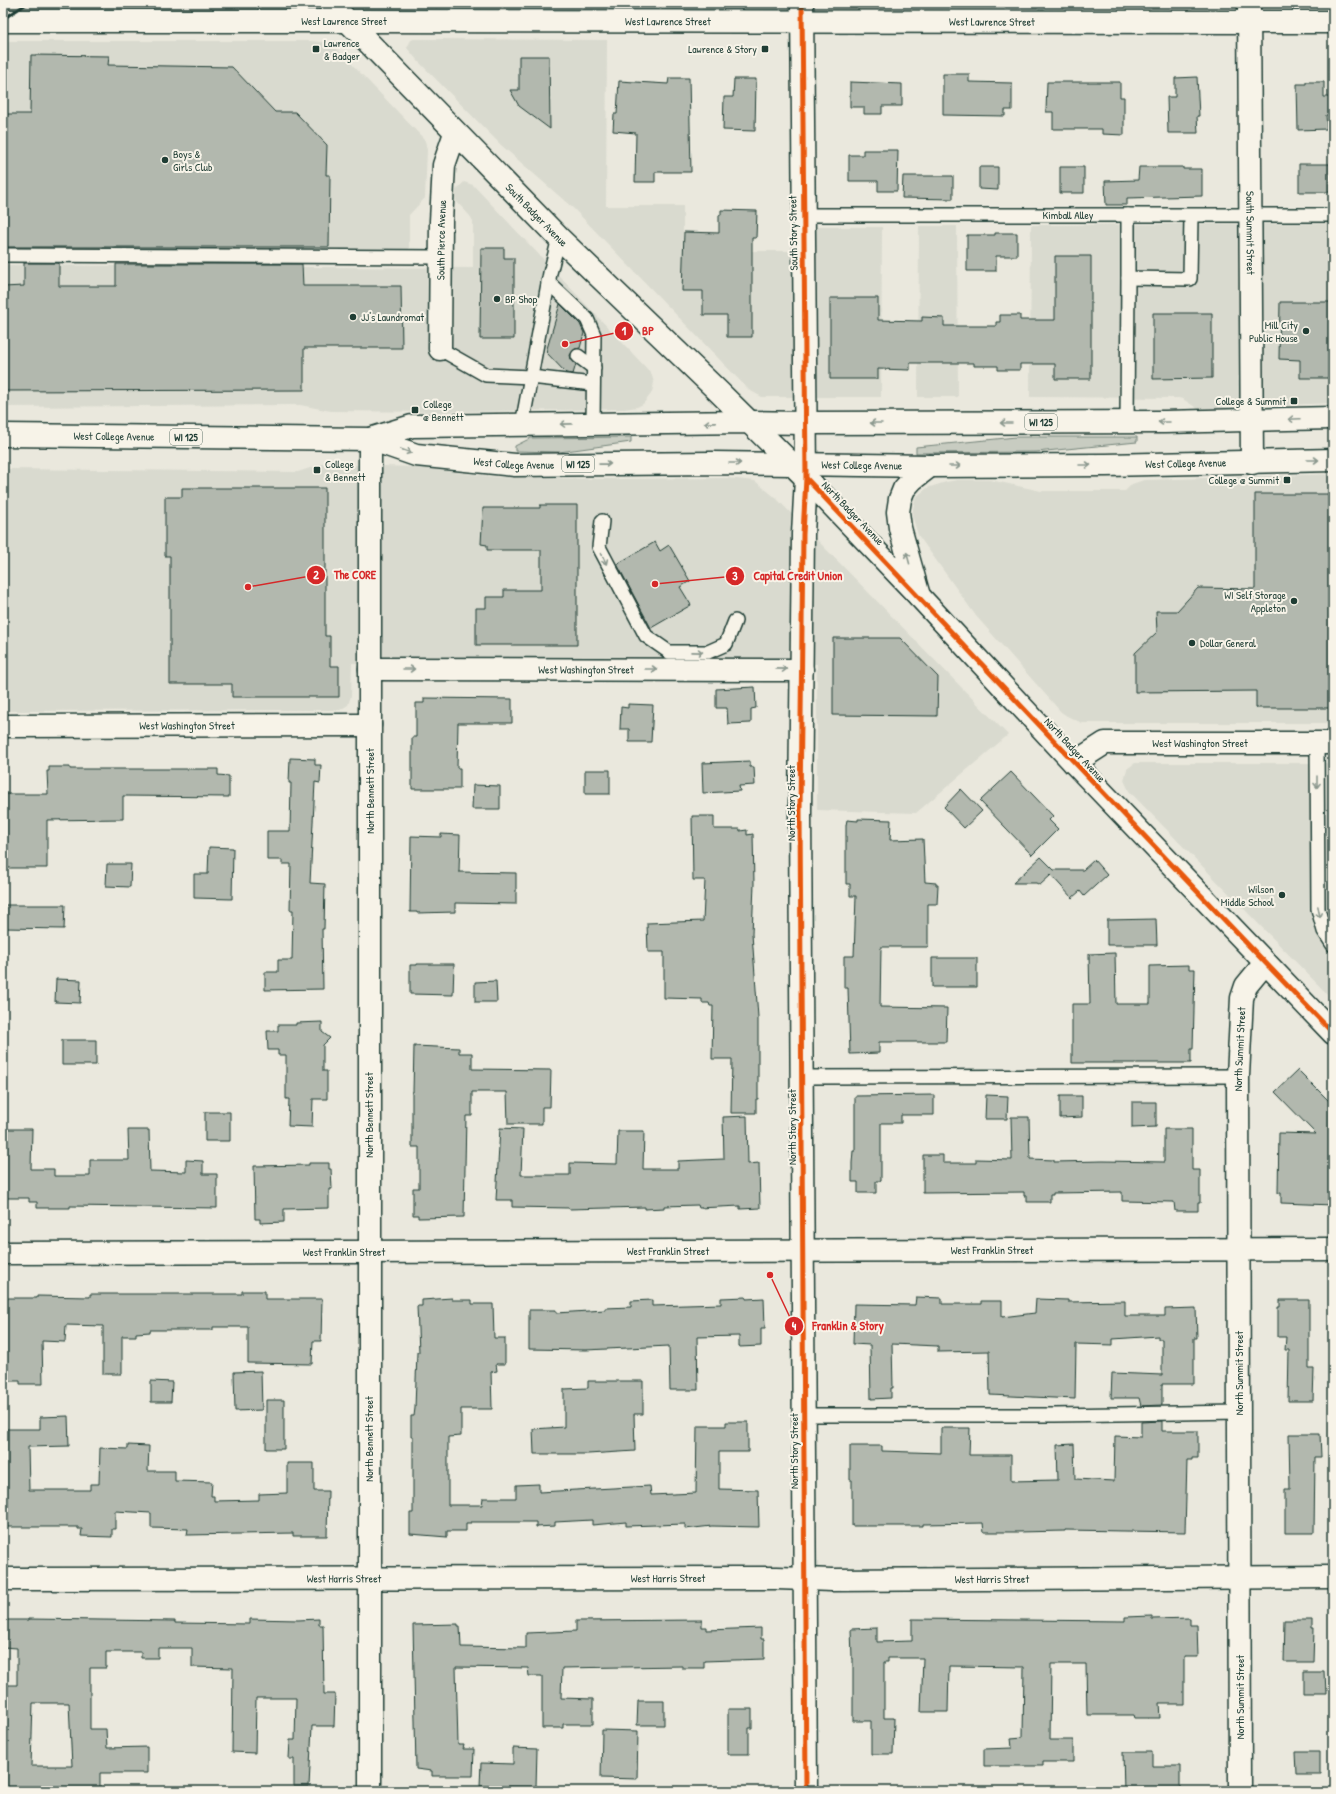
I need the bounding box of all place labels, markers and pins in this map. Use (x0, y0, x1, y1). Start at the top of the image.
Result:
place label: Lawrence & Badger (324, 36, 361, 63)
place label: Lawrence & Story (688, 42, 757, 56)
marker: Lawrence & Badger (311, 44, 321, 54)
marker: Lawrence & Story (760, 44, 770, 54)
place label: Boys & Girls Club (173, 147, 213, 174)
marker: Boys & Girls Club (160, 155, 170, 165)
place label: BP Shop (505, 292, 537, 306)
marker: BP Shop (492, 294, 502, 304)
place label: JJ's Laundromat (361, 310, 424, 324)
marker: JJ's Laundromat (348, 312, 358, 322)
place label: Mill City Public House (1249, 318, 1299, 345)
callout: BP (614, 319, 662, 343)
marker: Mill City Public House (1301, 326, 1311, 336)
place label: College & Summit (1216, 394, 1286, 408)
marker: College & Summit (1289, 396, 1299, 406)
place label: College @ Bennett (423, 397, 464, 424)
marker: College @ Bennett (410, 405, 420, 415)
place label: College & Bennett (325, 457, 365, 484)
marker: College & Bennett (312, 465, 322, 475)
place label: College @ Summit (1208, 473, 1279, 487)
marker: College @ Summit (1282, 475, 1292, 485)
callout: The CORE (306, 563, 384, 587)
callout: Capital Credit Union (725, 564, 850, 588)
place label: WI Self Storage Appleton (1224, 588, 1287, 615)
marker: WI Self Storage Appleton (1289, 596, 1299, 606)
place label: Dollar General (1200, 636, 1256, 650)
marker: Dollar General (1187, 638, 1197, 648)
place label: Wilson Middle School (1221, 882, 1274, 909)
marker: Wilson Middle School (1277, 890, 1287, 900)
callout: Franklin & Story (784, 1314, 891, 1338)

